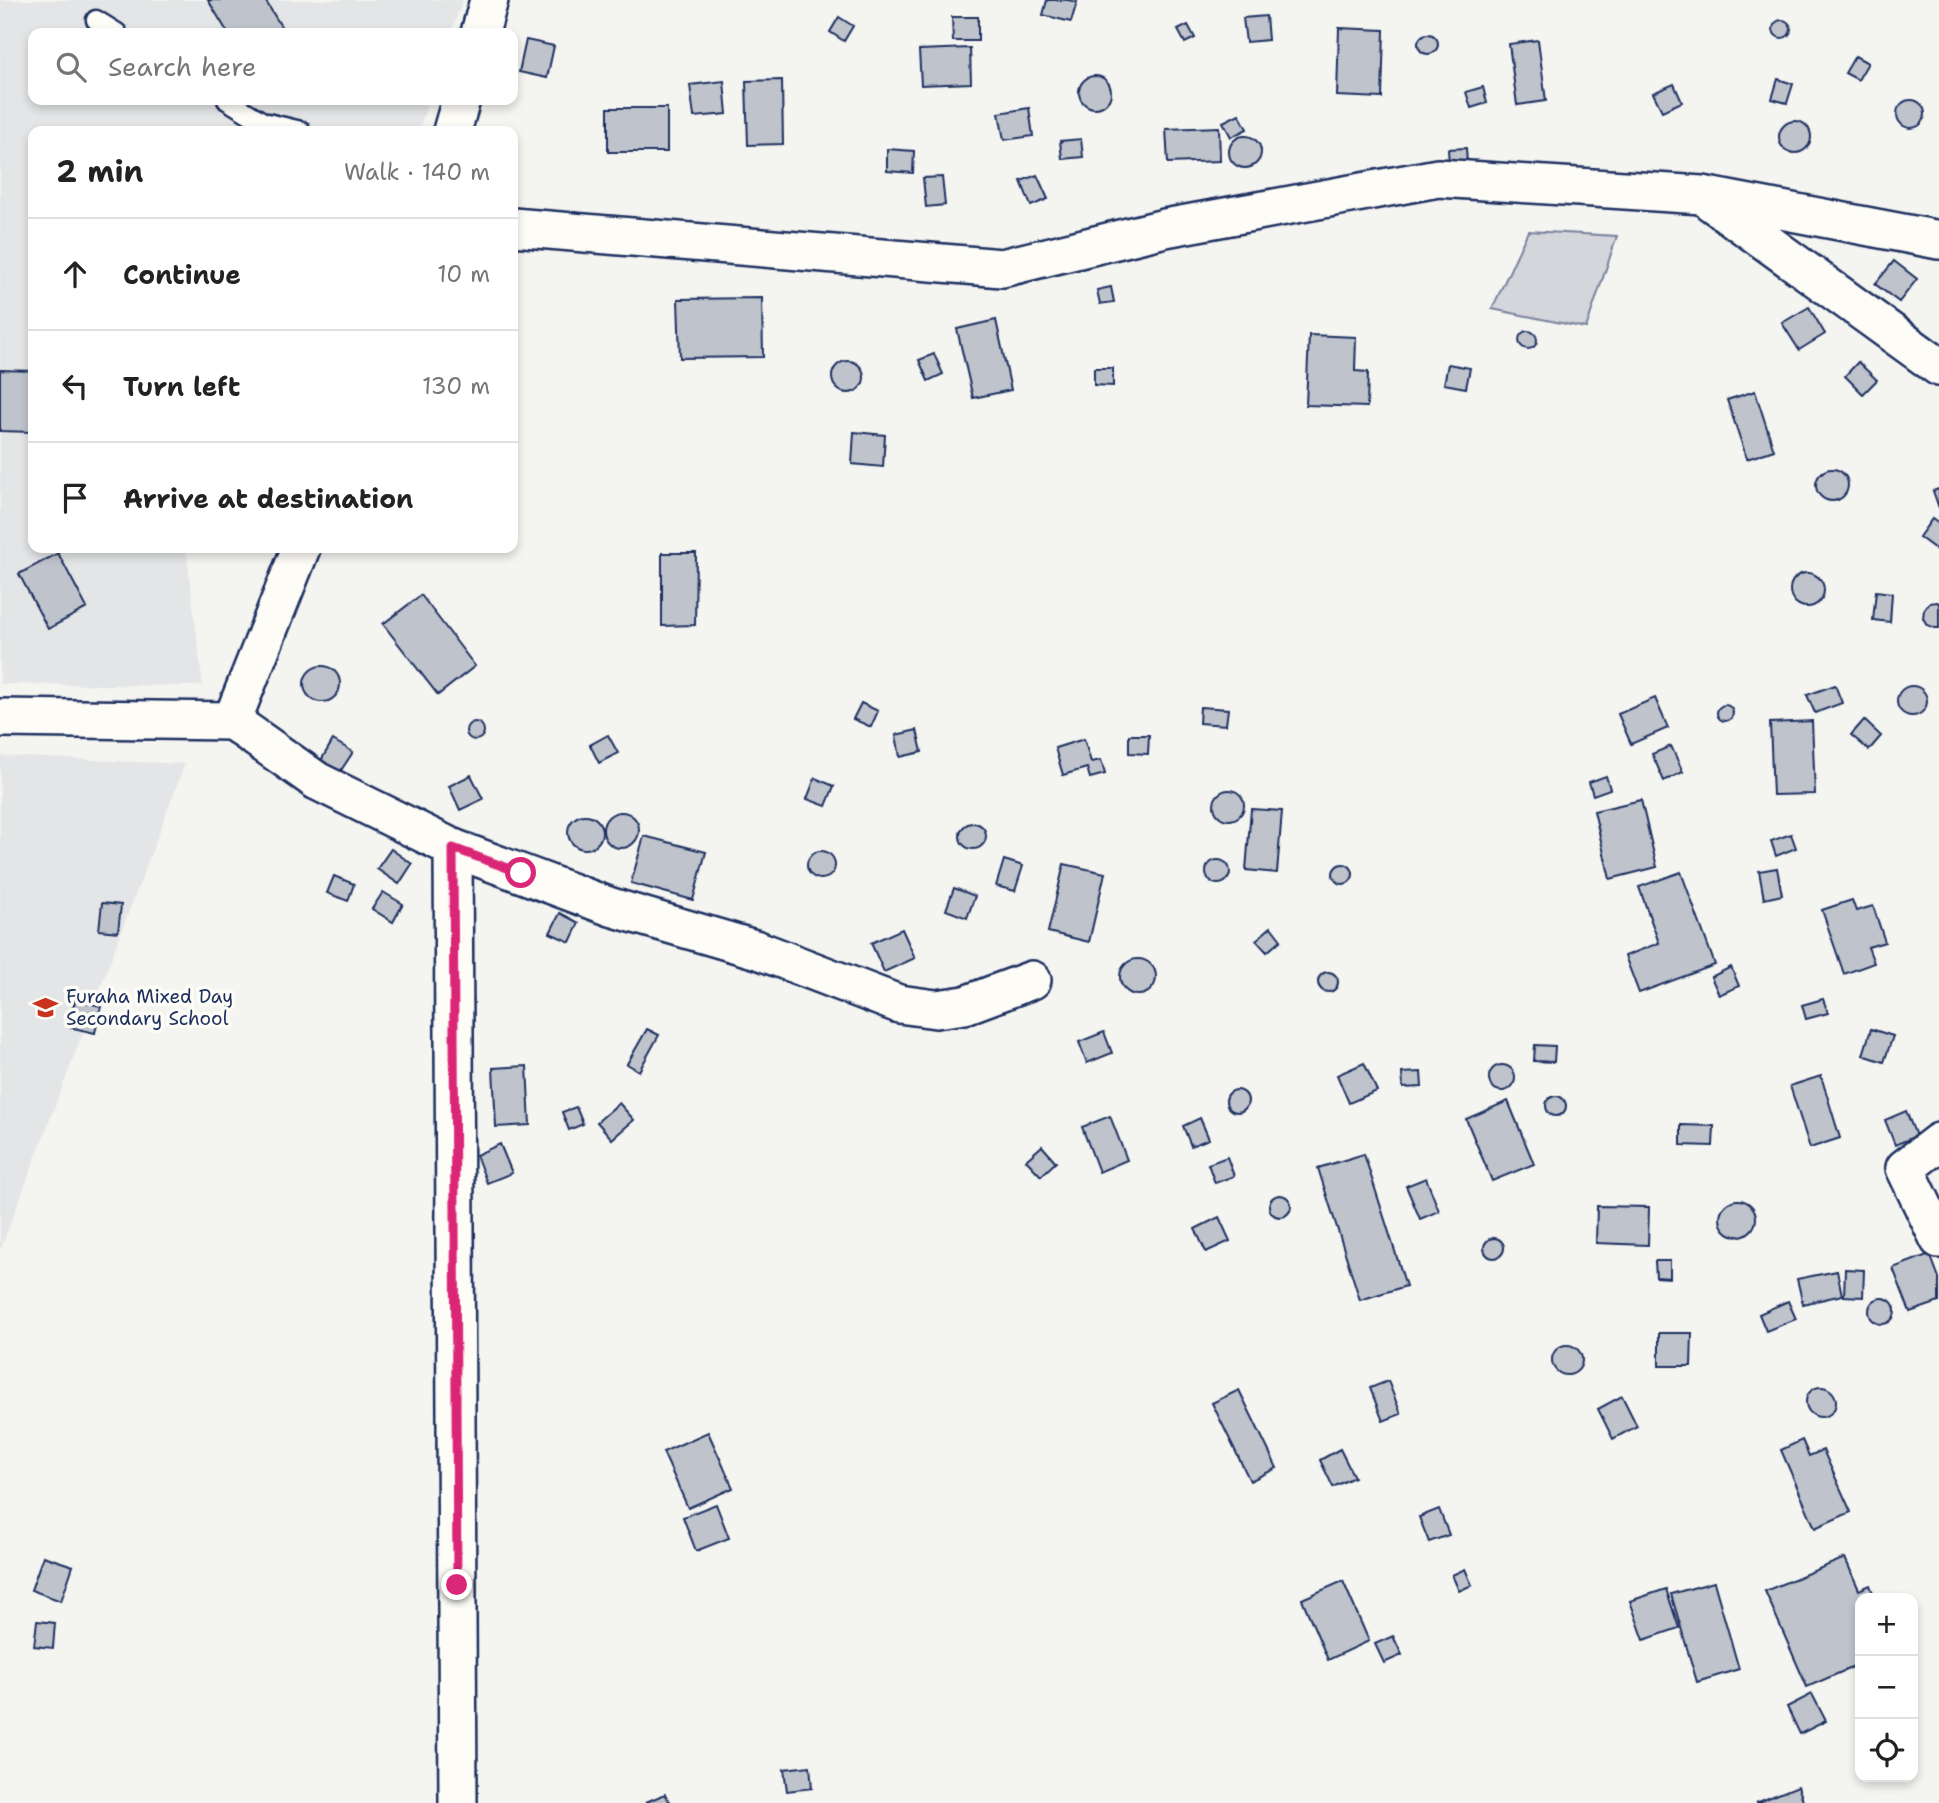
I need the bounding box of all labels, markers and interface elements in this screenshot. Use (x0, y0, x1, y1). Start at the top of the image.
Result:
search box (28, 28, 518, 105)
icon: search (52, 48, 90, 86)
text: Search here (108, 49, 257, 84)
text: 2 min (56, 151, 143, 192)
text: Walk · 140 m (344, 157, 490, 187)
icon: ahead (56, 255, 94, 293)
text: Continue (123, 257, 241, 292)
text: 10 m (437, 259, 490, 289)
icon: left (56, 367, 94, 405)
text: Turn left (123, 369, 240, 404)
text: 130 m (422, 371, 490, 401)
icon: arrive (56, 479, 94, 517)
text: Arrive at destination (123, 481, 413, 516)
route start (505, 857, 536, 888)
place label: Furaha Mixed Day Secondary School (66, 984, 233, 1031)
school or university icon: Furaha Mixed Day Secondary School (32, 993, 60, 1021)
route end (441, 1569, 472, 1600)
map controls (1855, 1593, 1918, 1782)
button: + (1855, 1593, 1918, 1656)
button: − (1855, 1656, 1918, 1719)
button: locate (1855, 1719, 1918, 1782)

